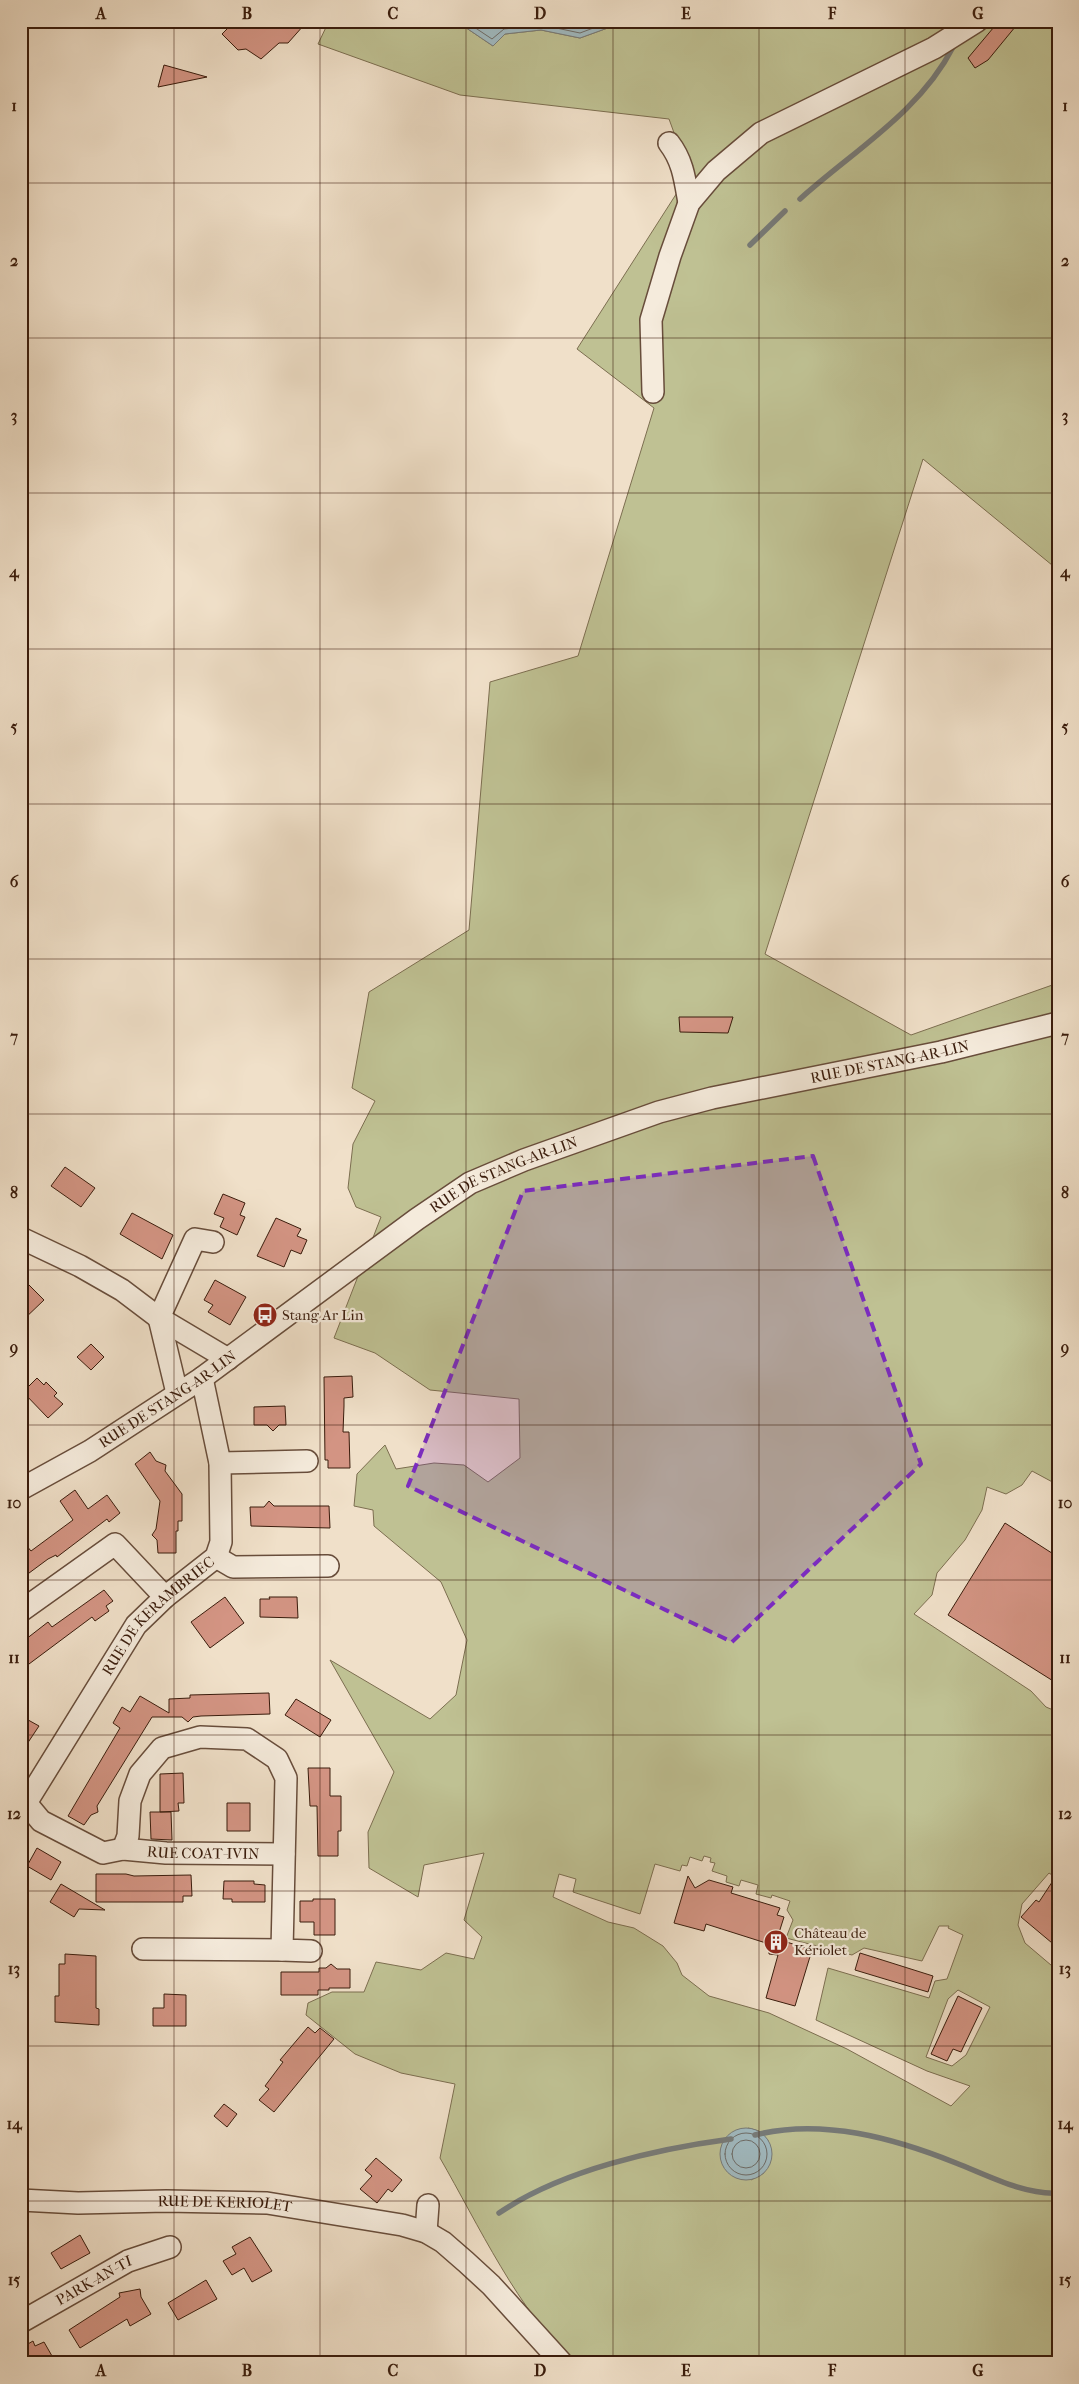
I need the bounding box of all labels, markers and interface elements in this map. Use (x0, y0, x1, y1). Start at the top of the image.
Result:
text: A (95, 4, 107, 23)
text: B (242, 4, 252, 23)
text: C (388, 4, 399, 23)
text: D (534, 4, 546, 23)
text: E (681, 4, 691, 23)
text: F (827, 4, 837, 23)
text: G (972, 4, 984, 23)
text: 1 (11, 96, 17, 115)
text: 1 (1062, 96, 1068, 115)
text: 2 (10, 251, 18, 270)
text: 2 (1061, 251, 1069, 270)
text: 3 (11, 406, 17, 426)
text: 3 (1062, 406, 1068, 426)
text: 4 (8, 562, 20, 582)
text: 4 (1059, 562, 1071, 582)
text: 5 (11, 717, 18, 736)
text: 5 (1062, 717, 1069, 736)
text: 6 (10, 872, 19, 891)
text: 6 (1061, 872, 1070, 891)
text: 7 (9, 1027, 18, 1046)
text: 7 (1060, 1027, 1069, 1046)
street label: RUE DE STANG-AR-LIN (809, 1036, 972, 1087)
street label: RUE DE STANG-AR-LIN (426, 1132, 581, 1217)
text: 8 (10, 1183, 18, 1202)
text: 8 (1061, 1183, 1069, 1202)
bus stop icon: Stang Ar Lin (252, 1302, 278, 1328)
place label: Stang Ar Lin (282, 1306, 364, 1324)
text: 9 (9, 1338, 18, 1358)
text: 9 (1060, 1338, 1069, 1358)
street label: RUE DE STANG-AR-LIN (95, 1346, 240, 1452)
text: 10 (7, 1493, 21, 1512)
text: 10 (1058, 1493, 1072, 1512)
street label: RUE DE KERAMBRIEC (98, 1553, 218, 1678)
text: 11 (8, 1648, 20, 1667)
text: 11 (1059, 1648, 1071, 1667)
text: 12 (7, 1804, 21, 1823)
text: 12 (1058, 1804, 1072, 1823)
street label: RUE COAT-IVIN (146, 1842, 260, 1863)
place label: Château de Kériolet (794, 1924, 867, 1959)
building icon: Château de Kériolet (763, 1929, 789, 1955)
text: 13 (8, 1959, 20, 1979)
text: 13 (1059, 1959, 1071, 1979)
text: 14 (6, 2114, 23, 2134)
text: 14 (1057, 2114, 1074, 2134)
street label: RUE DE KERIOLET (157, 2192, 294, 2216)
street label: PARK-AN-TI (53, 2251, 134, 2309)
text: 15 (8, 2270, 20, 2289)
text: 15 (1059, 2270, 1071, 2289)
text: A (95, 2361, 107, 2380)
text: B (242, 2361, 252, 2380)
text: C (388, 2361, 399, 2380)
text: D (534, 2361, 546, 2380)
text: E (681, 2361, 691, 2380)
text: F (827, 2361, 837, 2380)
text: G (972, 2361, 984, 2380)

